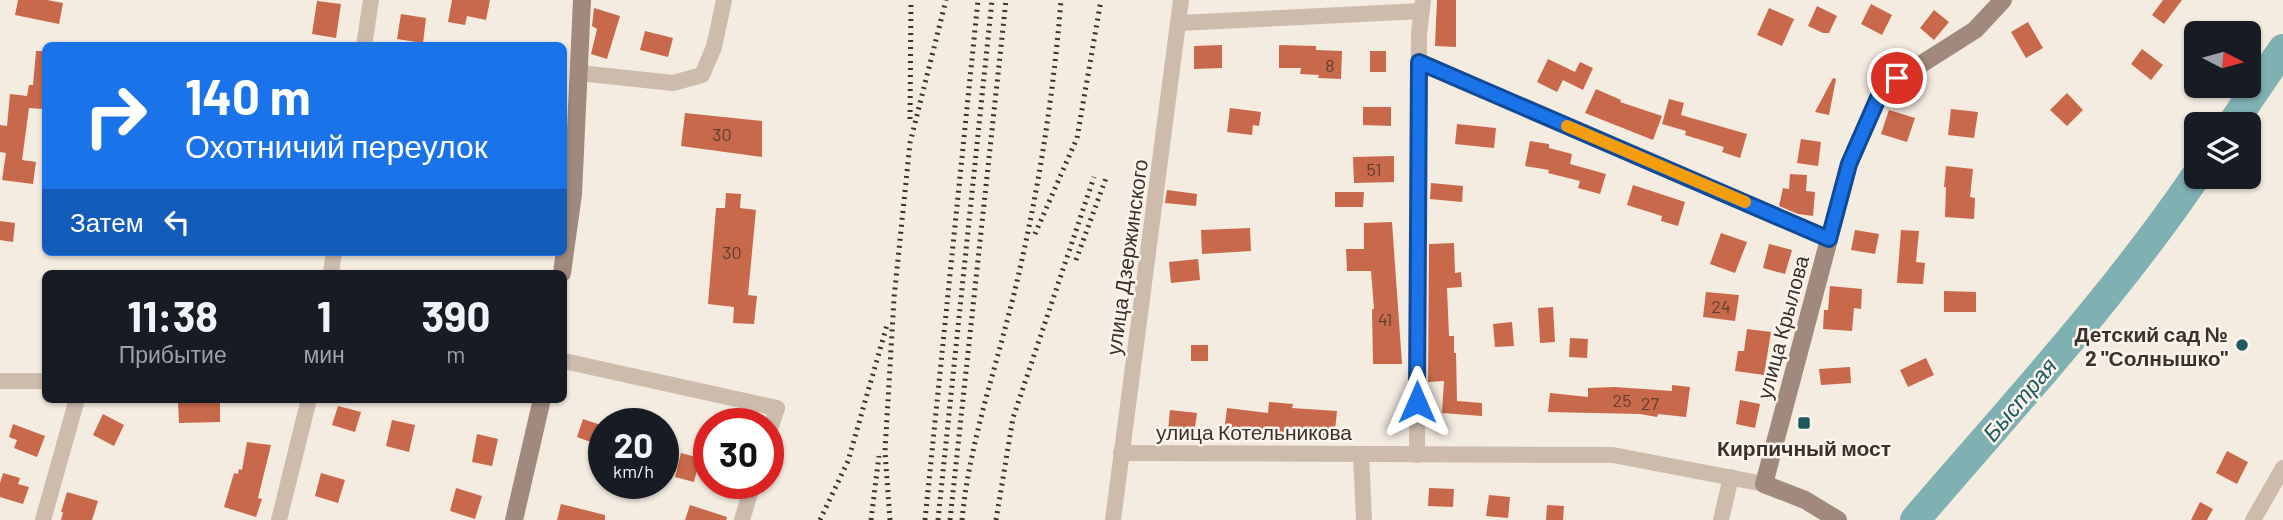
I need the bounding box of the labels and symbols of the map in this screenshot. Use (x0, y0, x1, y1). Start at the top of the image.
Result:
north arrow (2184, 21, 2261, 98)
pin (1867, 48, 1927, 108)
house number: 8 (1325, 54, 1335, 76)
house number: 30 (712, 123, 732, 145)
street label: улица Дзержинского (1100, 157, 1152, 357)
house number: 51 (1366, 158, 1382, 180)
house number: 30 (722, 241, 742, 263)
street label: улица Крылова (1751, 252, 1813, 402)
house number: 24 (1711, 295, 1731, 317)
house number: 41 (1378, 308, 1392, 330)
place label: Детский сад № 2 "Солнышко" (2075, 321, 2228, 370)
marker: Детский сад № 2 "Солнышко" (2234, 337, 2250, 353)
water label: Быстрая (1976, 352, 2062, 446)
position arrow (1380, 365, 1454, 439)
house number: 25 (1613, 389, 1631, 411)
house number: 27 (1641, 392, 1660, 414)
speed limit sign: 30 (693, 408, 784, 499)
marker: Кирпичный мост (1796, 415, 1812, 431)
street label: улица Котельникова (1156, 419, 1352, 444)
place label: Кирпичный мост (1717, 435, 1891, 460)

